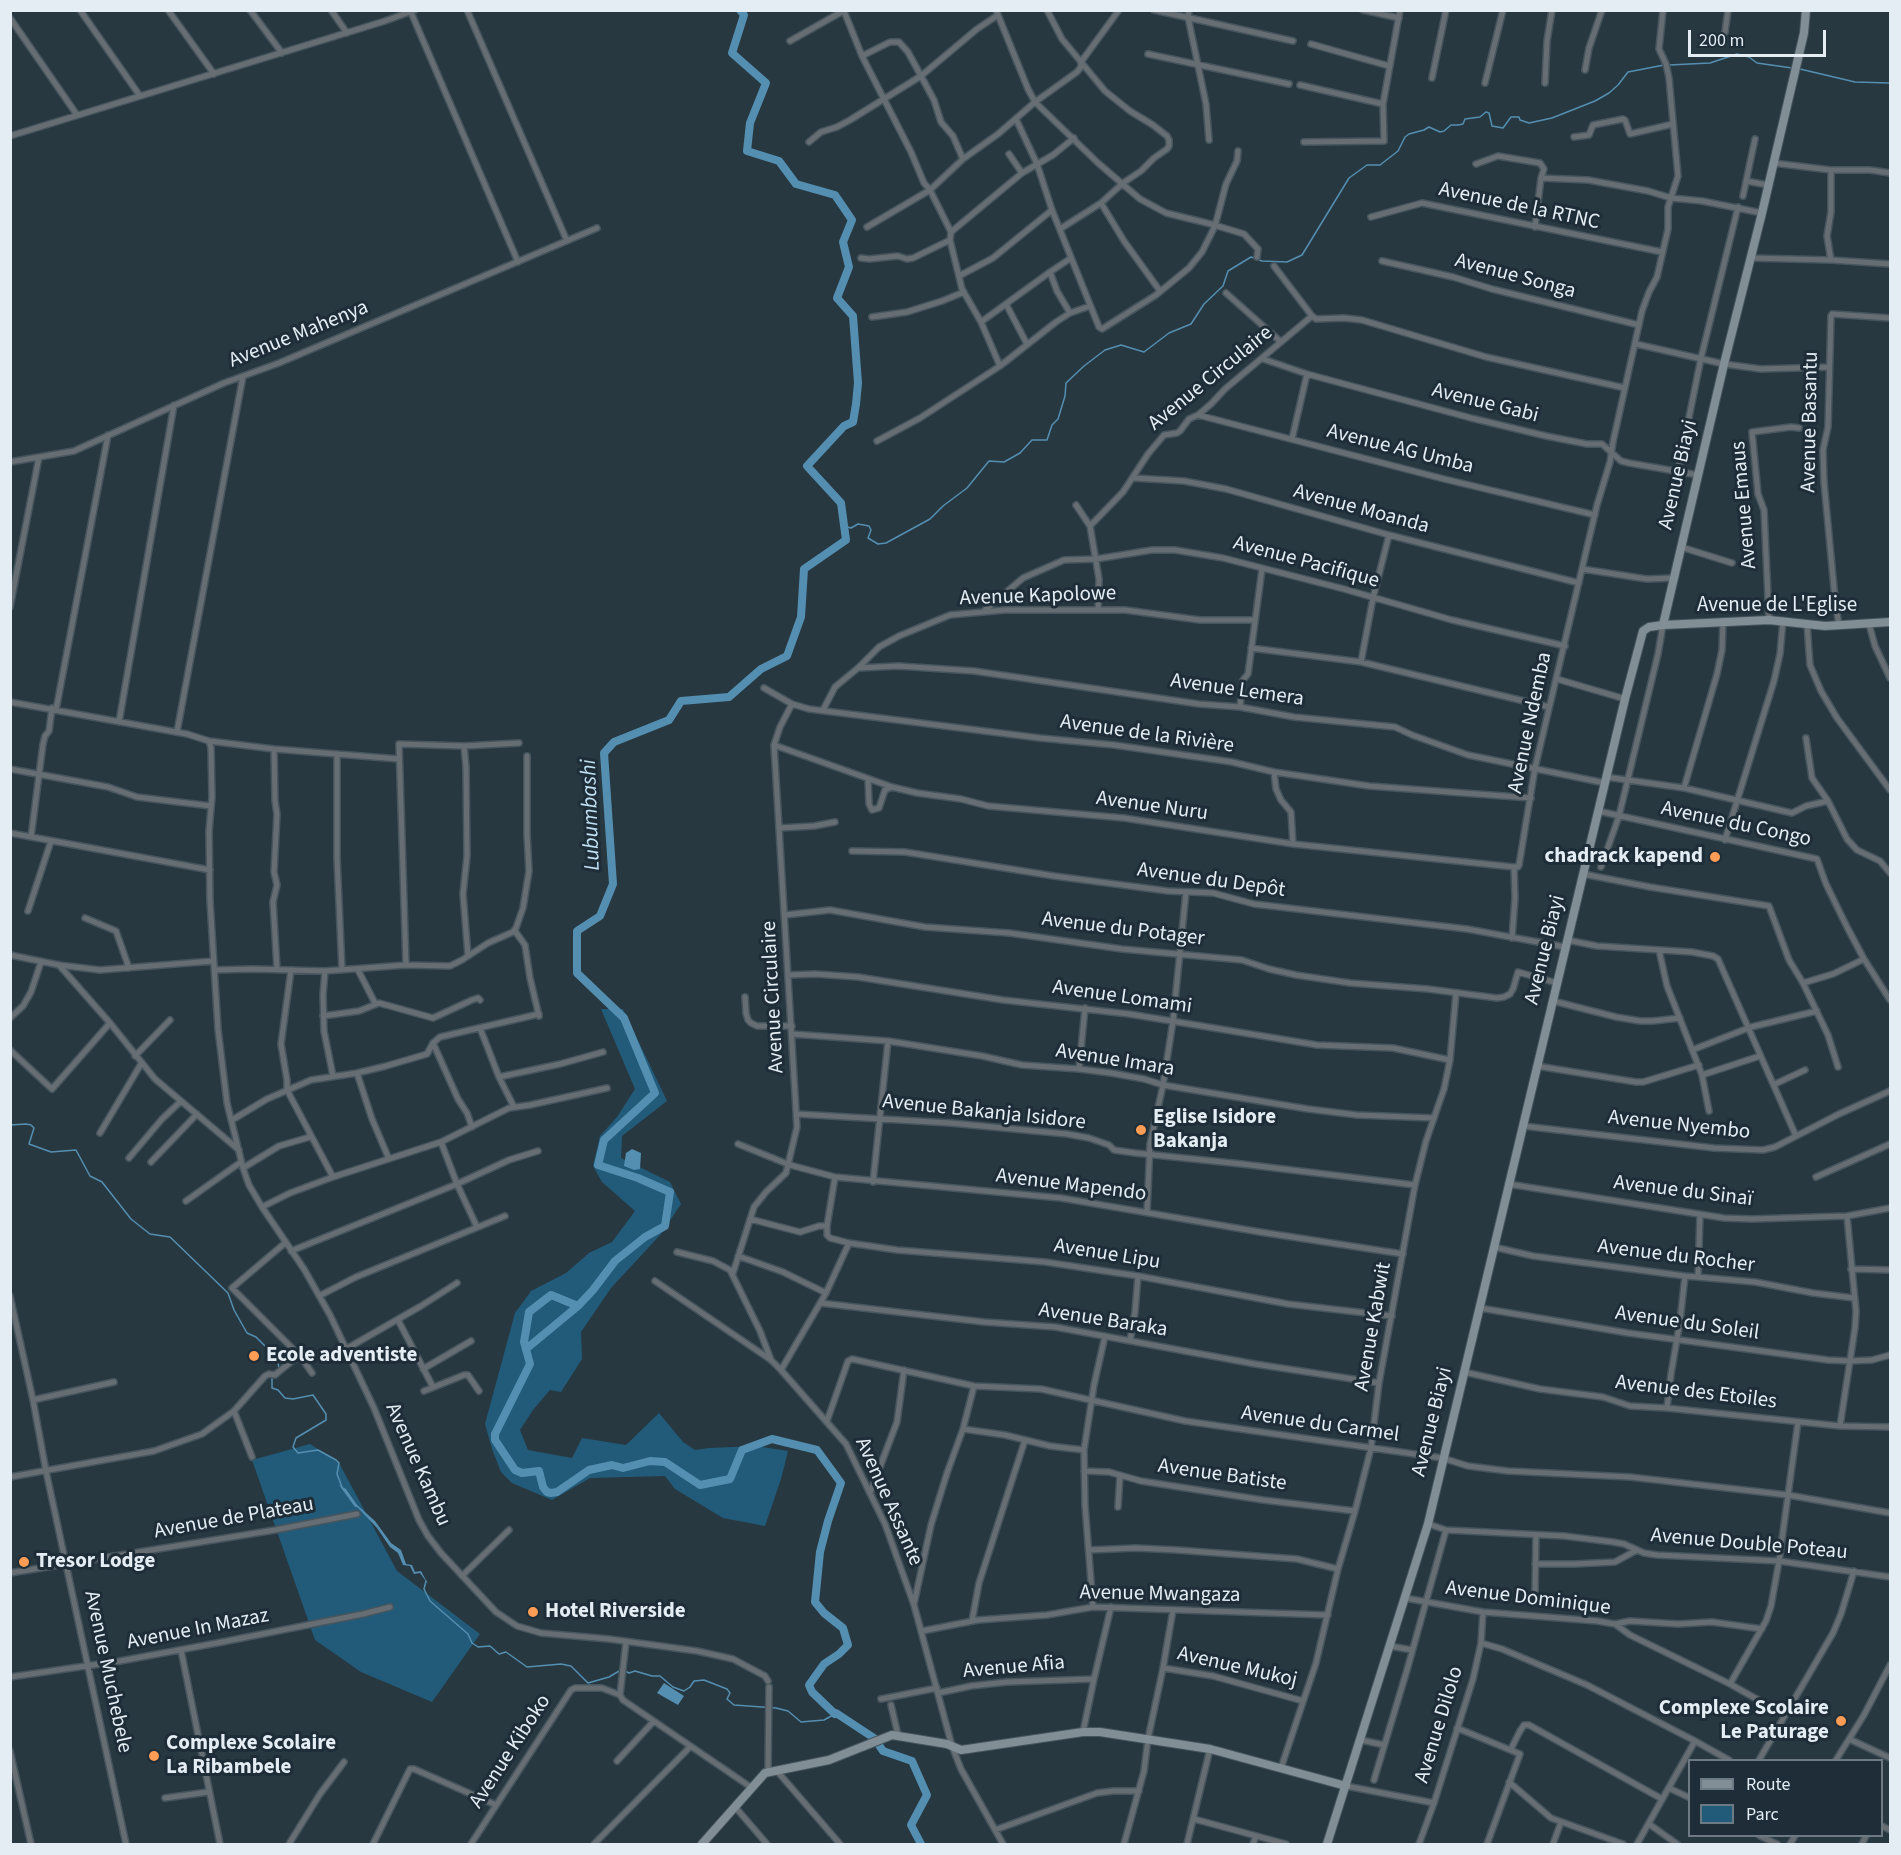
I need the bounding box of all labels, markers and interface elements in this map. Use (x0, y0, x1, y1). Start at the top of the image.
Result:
scale bar (1691, 18, 1829, 56)
text: 200 m (1699, 28, 1744, 53)
street label: Avenue de la RTNC (1436, 178, 1602, 236)
street label: Avenue Songa (1452, 249, 1578, 305)
street label: Avenue Mahenya (226, 296, 372, 374)
street label: Avenue Circulaire (1144, 321, 1278, 437)
street label: Avenue Basantu (1797, 351, 1825, 493)
street label: Avenue Gabi (1429, 379, 1541, 429)
street label: Avenue Biayi (1654, 418, 1704, 532)
street label: Avenue AG Umba (1324, 420, 1476, 480)
street label: Avenue Emaus (1727, 440, 1763, 570)
street label: Avenue Moanda (1290, 480, 1432, 540)
street label: Avenue Pacifique (1230, 531, 1382, 595)
street label: Avenue Kapolowe (959, 582, 1117, 612)
street label: Avenue de L'Eglise (1697, 593, 1857, 619)
street label: Avenue Ndemba (1504, 650, 1558, 796)
street label: Avenue Lemera (1169, 669, 1305, 713)
street label: Avenue de la Rivière (1058, 710, 1236, 760)
water label: Lubumbashi (577, 759, 607, 871)
street label: Avenue Nuru (1094, 787, 1210, 827)
street label: Avenue du Congo (1659, 797, 1813, 853)
place label: chadrack kapend (1544, 844, 1703, 870)
marker: chadrack kapend (1708, 850, 1722, 864)
street label: Avenue du Depôt (1135, 858, 1287, 904)
street label: Avenue Biayi (1520, 893, 1572, 1007)
street label: Avenue du Potager (1040, 908, 1206, 952)
street label: Avenue Circulaire (757, 920, 791, 1074)
street label: Avenue Lomami (1051, 976, 1193, 1020)
street label: Avenue Imara (1054, 1039, 1176, 1083)
street label: Avenue Bakanja Isidore (881, 1090, 1087, 1136)
place label: Eglise Isidore Bakanja (1153, 1105, 1276, 1155)
street label: Avenue Nyembo (1607, 1106, 1751, 1146)
marker: Eglise Isidore Bakanja (1134, 1123, 1148, 1137)
street label: Avenue Mapendo (994, 1164, 1148, 1208)
street label: Avenue du Sinaï (1612, 1171, 1754, 1213)
street label: Avenue Lipu (1052, 1234, 1162, 1276)
street label: Avenue du Rocher (1596, 1235, 1756, 1279)
street label: Avenue Kabwit (1350, 1261, 1398, 1393)
street label: Avenue Baraka (1037, 1298, 1169, 1344)
street label: Avenue du Soleil (1613, 1301, 1761, 1347)
place label: Ecole adventiste (266, 1343, 417, 1369)
marker: Ecole adventiste (247, 1349, 261, 1363)
street label: Avenue Biayi (1407, 1365, 1459, 1479)
street label: Avenue des Etoiles (1614, 1371, 1778, 1415)
street label: Avenue Kambu (379, 1400, 455, 1530)
street label: Avenue du Carmel (1239, 1401, 1401, 1449)
street label: Avenue Assante (848, 1434, 928, 1570)
street label: Avenue Batiste (1156, 1455, 1288, 1497)
street label: Avenue de Plateau (152, 1493, 316, 1545)
street label: Avenue Double Poteau (1649, 1524, 1849, 1566)
place label: Tresor Lodge (36, 1549, 155, 1575)
marker: Tresor Lodge (17, 1555, 31, 1569)
street label: Avenue Dominique (1444, 1576, 1612, 1622)
street label: Avenue Mwangaza (1079, 1581, 1241, 1609)
street label: Avenue Muchebele (78, 1589, 136, 1755)
place label: Hotel Riverside (545, 1599, 686, 1625)
street label: Avenue In Mazaz (125, 1604, 271, 1656)
marker: Hotel Riverside (526, 1605, 540, 1619)
street label: Avenue Mukoj (1175, 1642, 1299, 1694)
street label: Avenue Afia (962, 1651, 1066, 1685)
street label: Avenue Dilolo (1410, 1664, 1470, 1786)
street label: Avenue Kiboko (465, 1690, 557, 1814)
place label: Complexe Scolaire Le Paturage (1659, 1696, 1829, 1746)
marker: Complexe Scolaire Le Paturage (1834, 1714, 1848, 1728)
place label: Complexe Scolaire La Ribambele (166, 1731, 336, 1781)
marker: Complexe Scolaire La Ribambele (147, 1749, 161, 1763)
legend (1688, 1759, 1883, 1837)
text: Route (1746, 1772, 1790, 1797)
text: Parc (1746, 1802, 1779, 1827)

